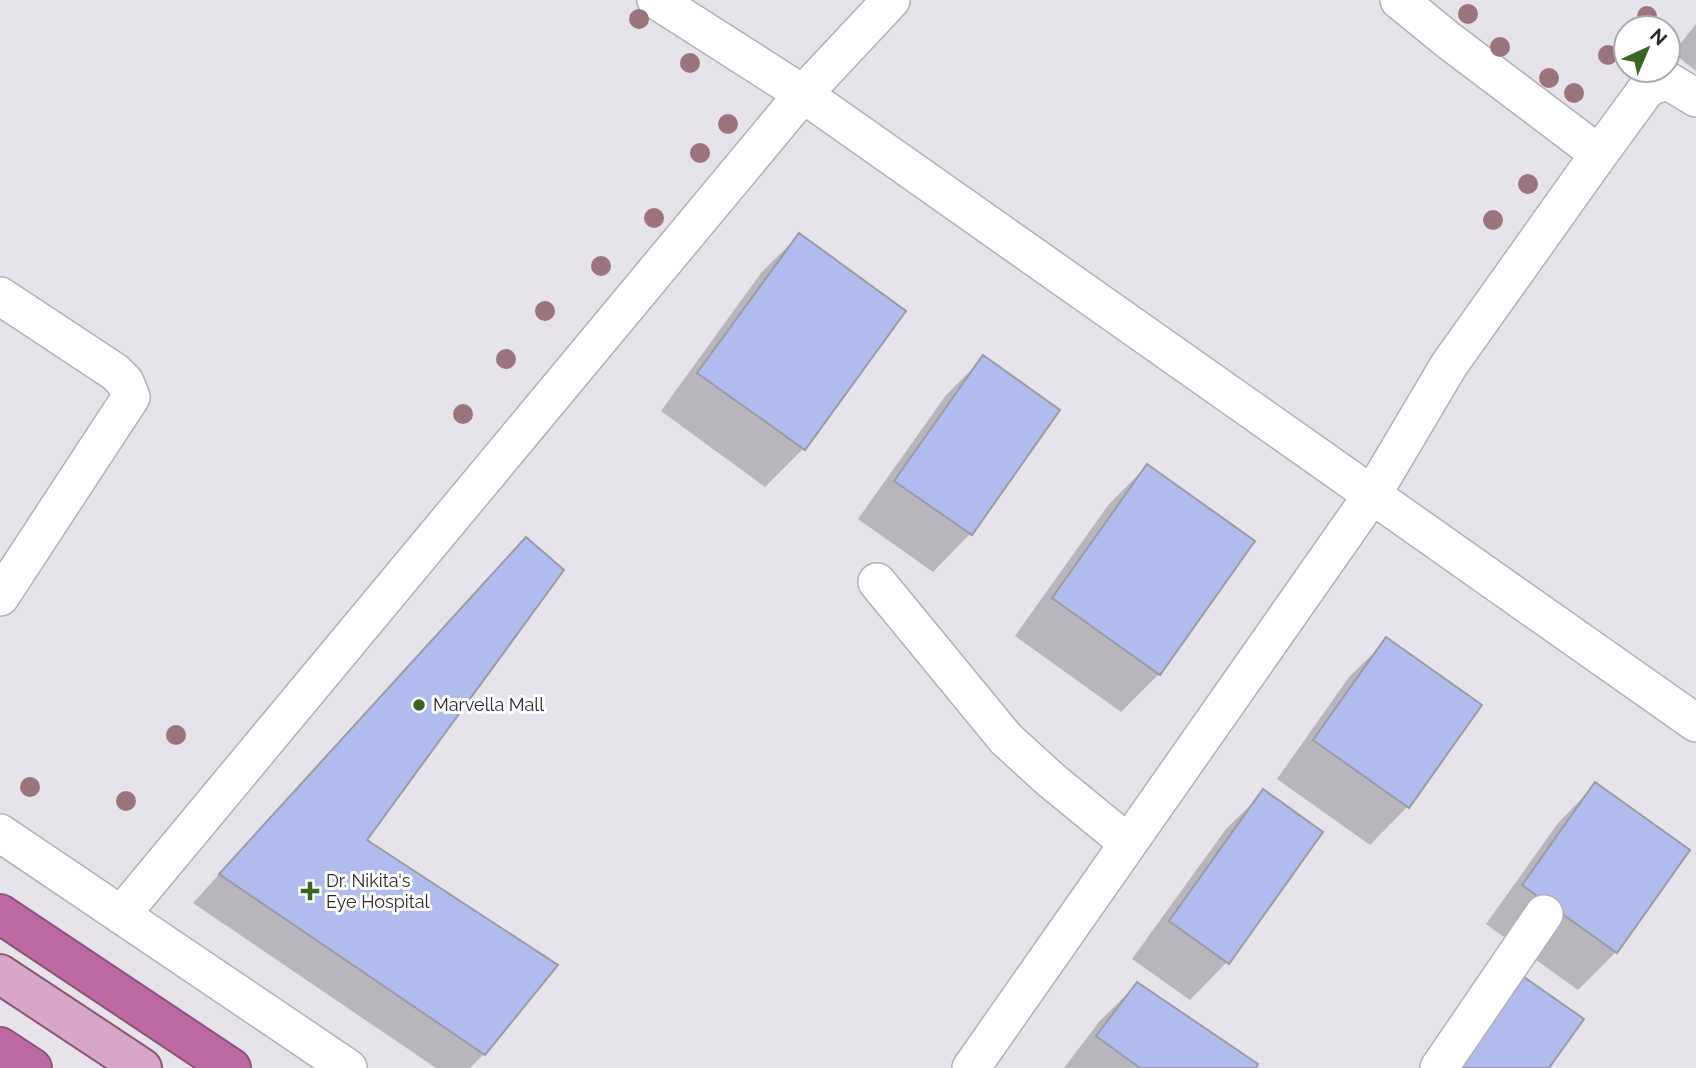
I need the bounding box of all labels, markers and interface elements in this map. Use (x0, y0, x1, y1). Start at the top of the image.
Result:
north arrow (1612, 14, 1682, 84)
text: N (1646, 24, 1672, 50)
place label: Marvella Mall (433, 694, 544, 715)
marker: Marvella Mall (411, 697, 427, 713)
place label: Dr. Nikita's Eye Hospital (326, 870, 430, 912)
marker: Dr. Nikita's Eye Hospital (300, 881, 320, 901)

